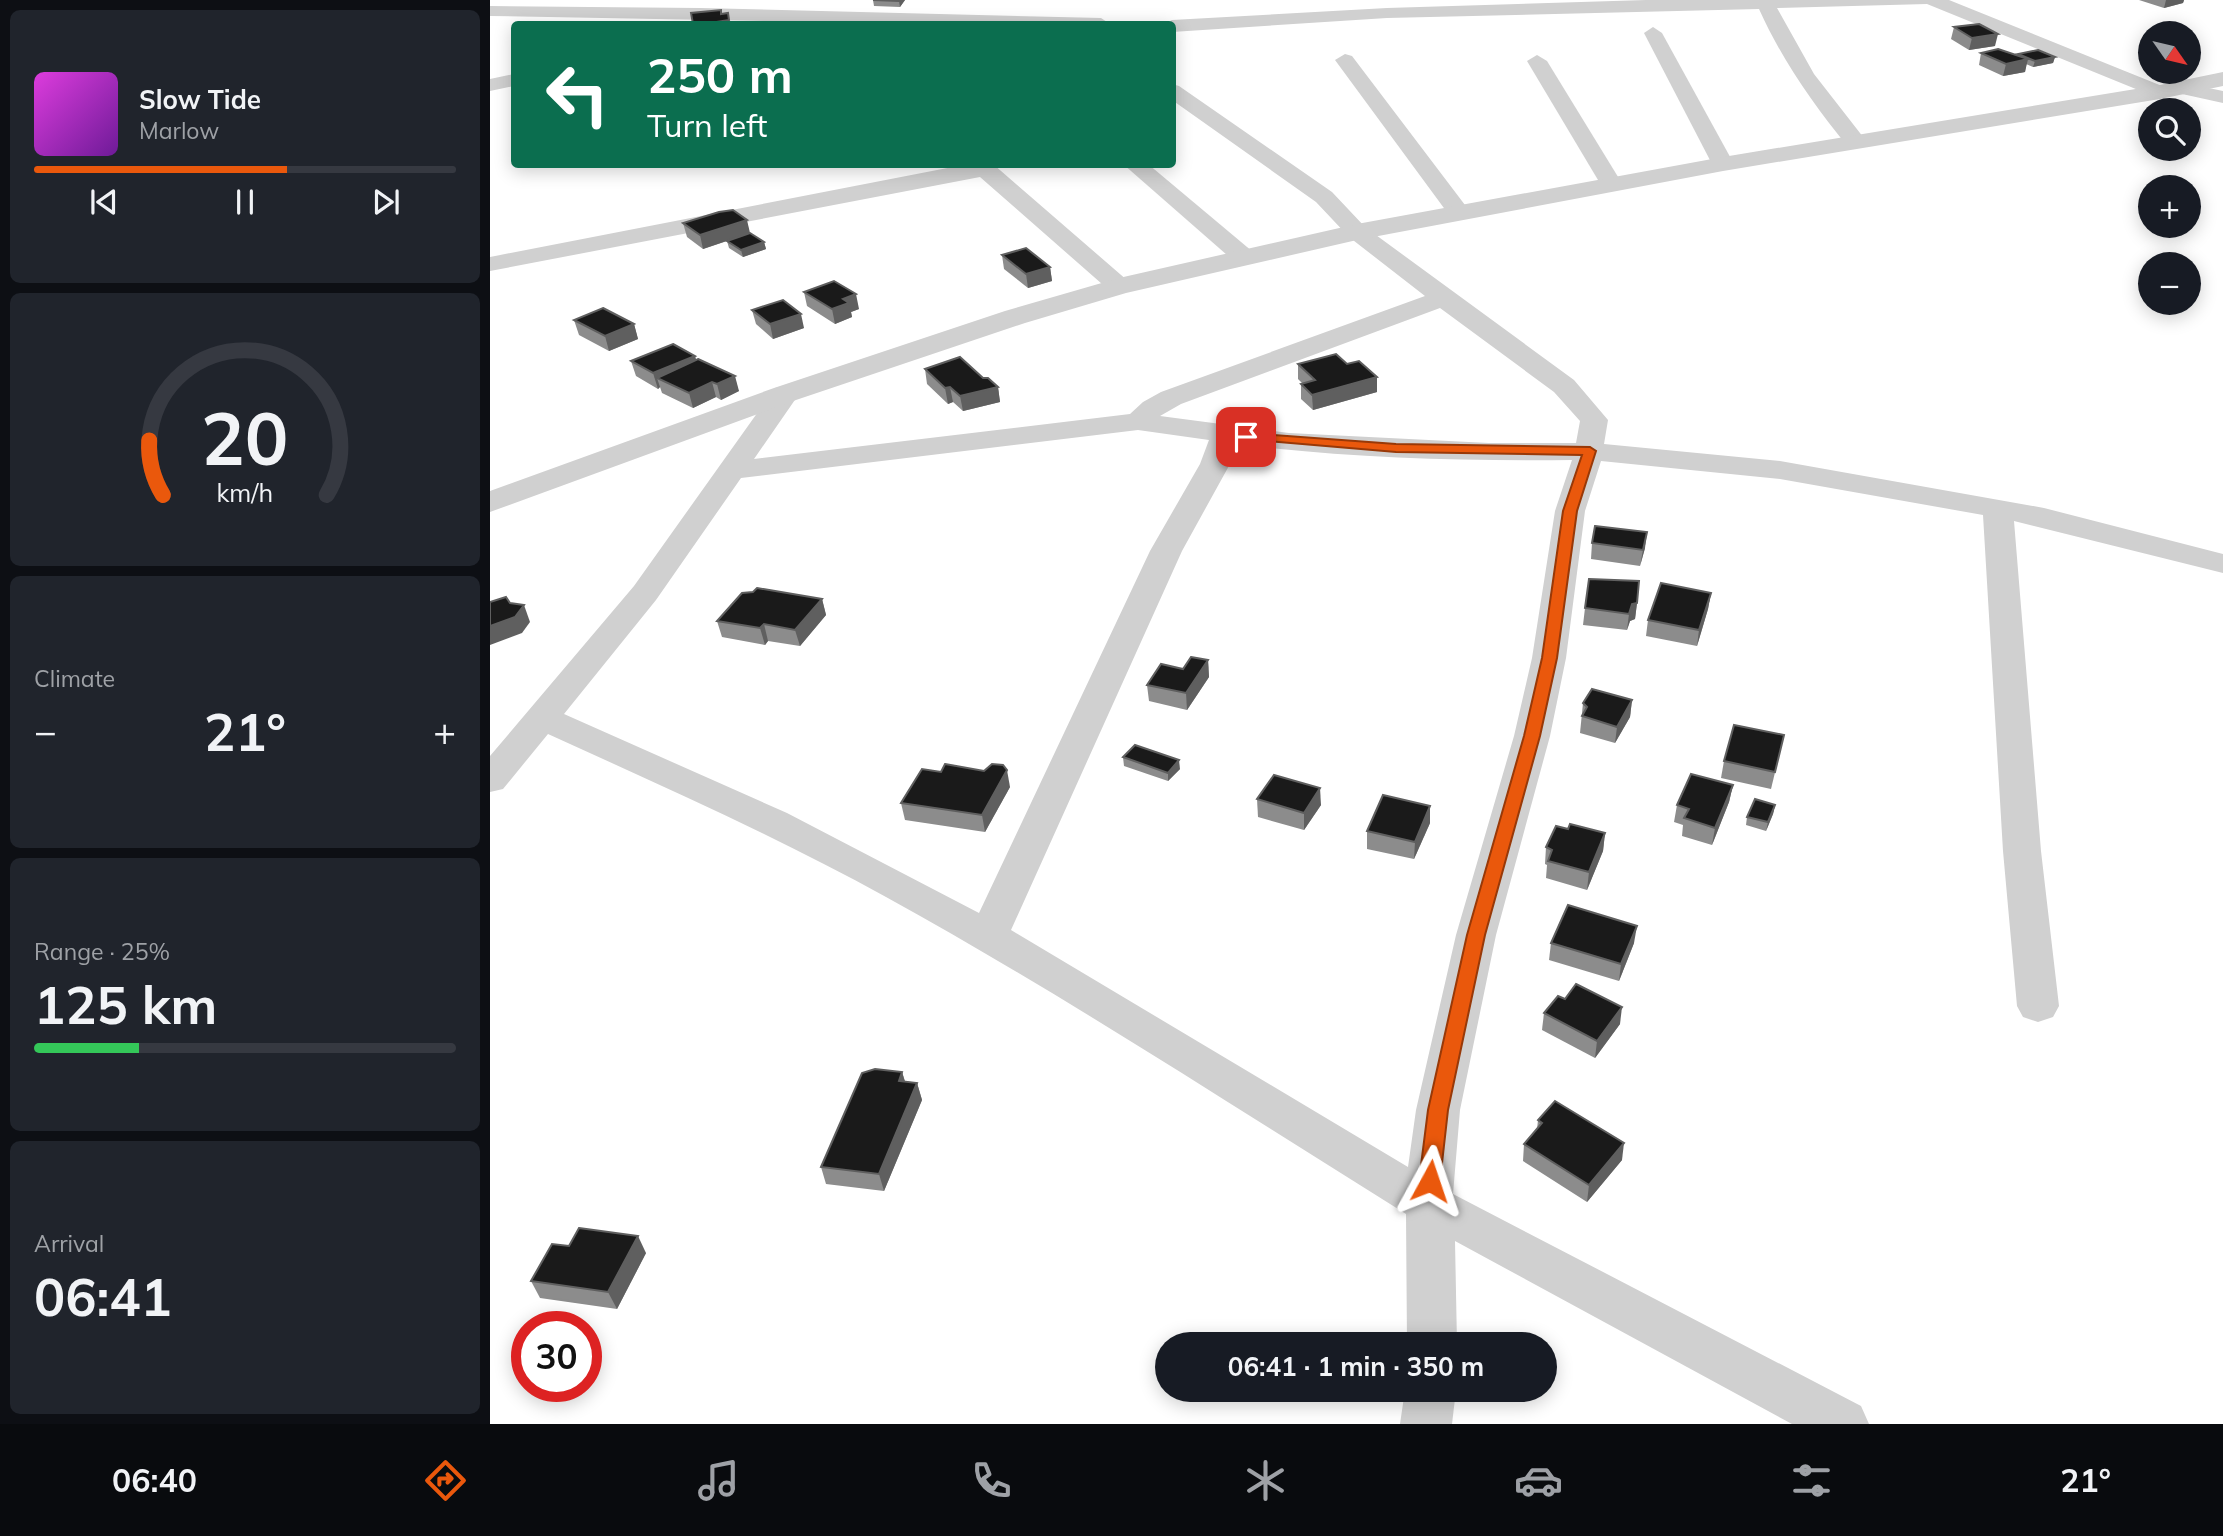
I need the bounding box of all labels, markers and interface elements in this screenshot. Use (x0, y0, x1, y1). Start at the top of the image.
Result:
north arrow (2138, 21, 2202, 84)
map controls (2138, 21, 2201, 315)
text: 250 m (647, 44, 793, 105)
icon: left (532, 49, 623, 140)
text: Slow Tide (139, 83, 261, 116)
button: search (2138, 98, 2201, 161)
text: Turn left (647, 105, 767, 145)
text: Marlow (139, 116, 219, 145)
button: + (2138, 175, 2201, 238)
icon: previous (85, 183, 123, 221)
icon: pause (226, 183, 264, 221)
icon: next (367, 183, 405, 221)
button: − (2138, 252, 2201, 315)
text: 20 (201, 393, 289, 484)
pin (1216, 407, 1276, 467)
icon: arrive (1227, 418, 1265, 456)
text: km/h (217, 477, 273, 508)
text: Climate (34, 664, 115, 693)
text: 21° (204, 699, 286, 764)
text: − (34, 707, 57, 755)
text: + (433, 707, 456, 755)
text: Range · 25% (34, 937, 170, 966)
text: 125 km (34, 972, 217, 1037)
position arrow (1393, 1144, 1467, 1218)
text: Arrival (34, 1229, 104, 1258)
text: 06:41 (34, 1264, 172, 1329)
speed limit sign: 30 (511, 1311, 602, 1402)
text: 06:41 · 1 min · 350 m (1228, 1350, 1484, 1383)
icon: directions (421, 1456, 470, 1505)
icon: music (694, 1456, 743, 1505)
icon: phone (967, 1456, 1016, 1505)
icon: climate (1241, 1456, 1290, 1505)
icon: car (1514, 1456, 1563, 1505)
icon: filters (1787, 1456, 1836, 1505)
text: 06:40 (112, 1460, 197, 1500)
text: 21° (2060, 1460, 2111, 1500)

